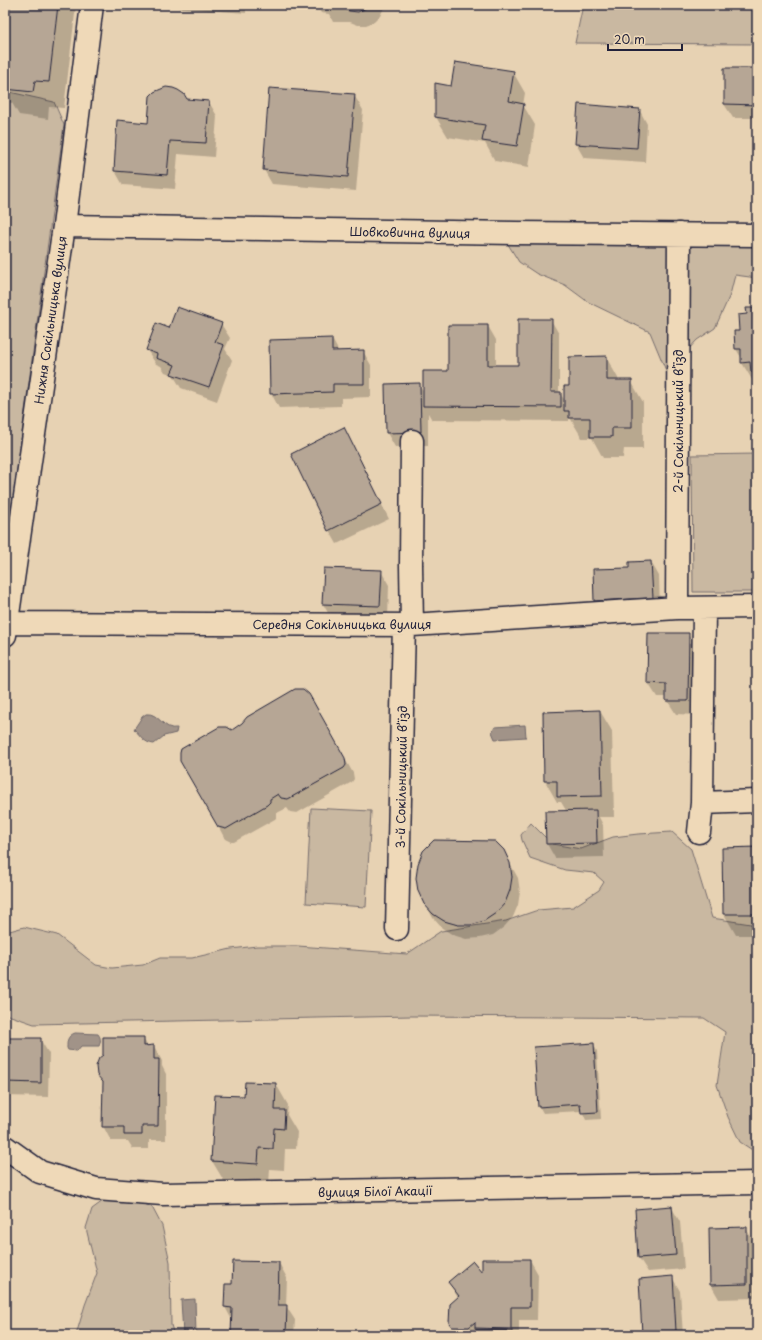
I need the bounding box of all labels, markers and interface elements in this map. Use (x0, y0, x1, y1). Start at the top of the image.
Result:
scale bar (608, 26, 682, 52)
text: 20 m (614, 30, 645, 48)
street label: Шовковична вулиця (350, 222, 470, 242)
street label: Нижня Сокільницька вулиця (29, 235, 71, 405)
street label: 2-й Сокільницький в’їзд (669, 349, 687, 493)
street label: Середня Сокільницька вулиця (253, 615, 431, 633)
street label: 3-й Сокільницький в’їзд (391, 705, 411, 849)
street label: вулиця Білої Акації (318, 1181, 434, 1201)

